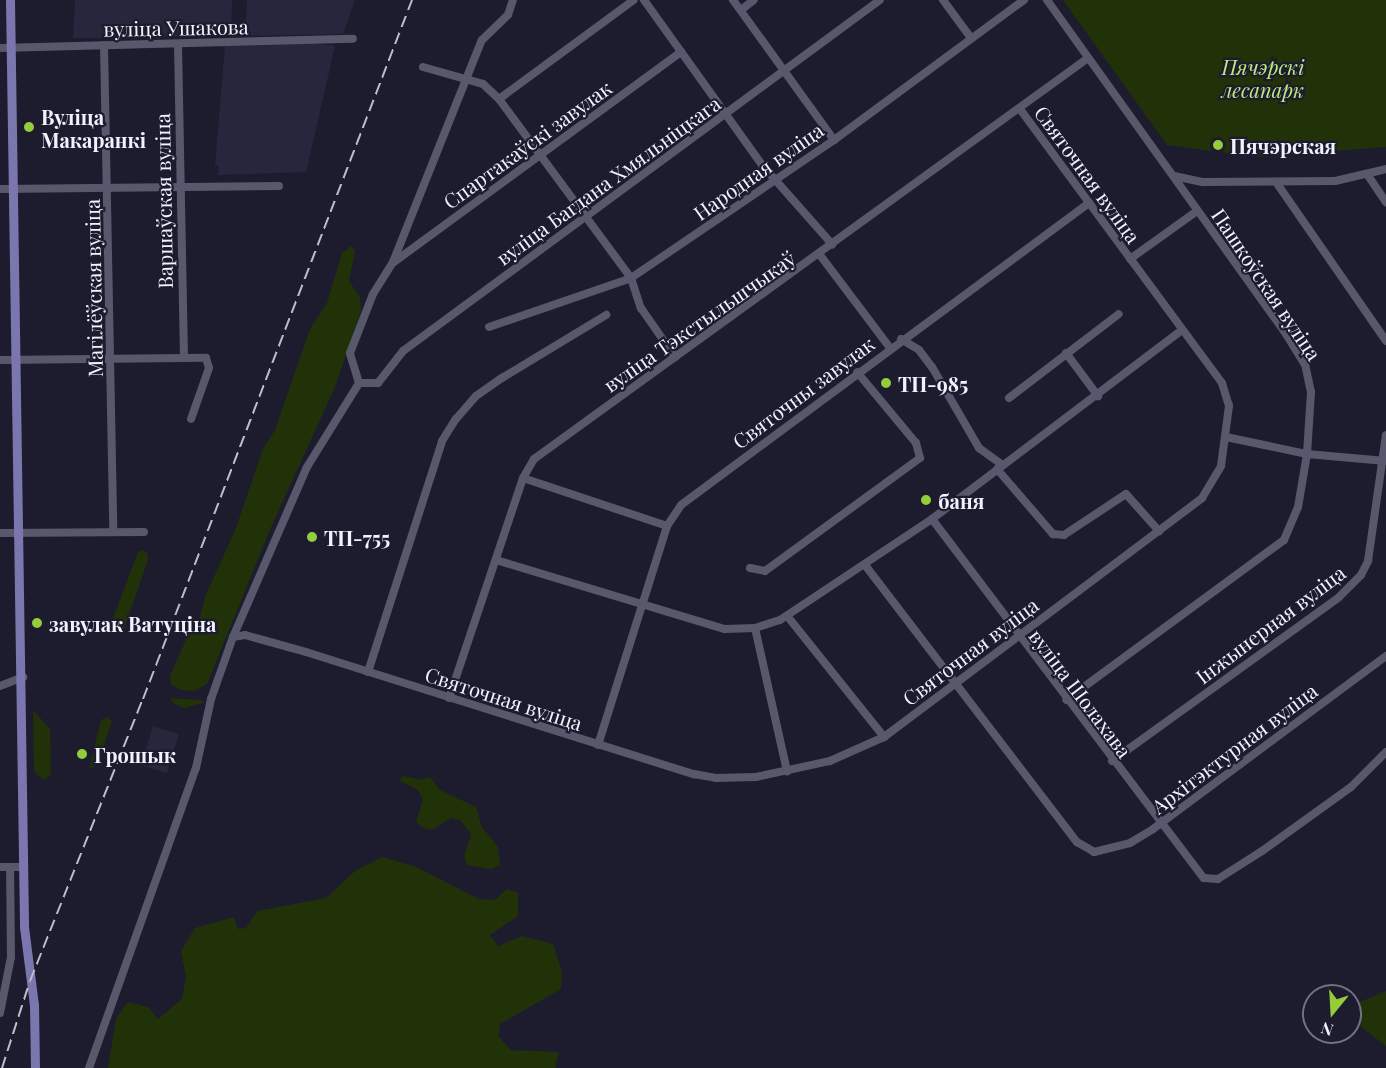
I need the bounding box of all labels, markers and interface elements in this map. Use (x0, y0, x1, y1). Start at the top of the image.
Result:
street label: вуліца Ушакова (103, 14, 249, 40)
park label: Пячэрскі лесапарк (1222, 54, 1304, 101)
street label: Спартакаўскі завулак (438, 75, 616, 213)
street label: вуліца Багдана Хмяльніцкага (491, 91, 725, 269)
street label: Святочная вуліца (1030, 101, 1146, 247)
place label: Вуліца Макаранкі (41, 104, 146, 151)
street label: Варшаўская вуліца (149, 113, 177, 289)
street label: Народная вуліца (689, 117, 827, 225)
marker: Вуліца Макаранкі (22, 120, 36, 134)
place label: Пячэрская (1230, 133, 1336, 157)
marker: Пячэрская (1211, 138, 1225, 152)
street label: Магілёўская вуліца (79, 199, 107, 377)
street label: Пашкоўская вуліца (1207, 203, 1327, 365)
street label: вуліца Тэкстыльшчыкаў (598, 246, 800, 396)
street label: Святочны завулак (728, 331, 878, 453)
place label: ТП-985 (898, 371, 968, 395)
marker: ТП-985 (879, 376, 893, 390)
place label: баня (938, 488, 984, 512)
marker: баня (919, 493, 933, 507)
place label: ТП-755 (324, 525, 390, 549)
marker: ТП-755 (305, 530, 319, 544)
street label: Інжынерная вуліца (1191, 560, 1349, 688)
street label: Святочная вуліца (897, 592, 1043, 710)
place label: завулак Ватуціна (49, 611, 216, 635)
marker: завулак Ватуціна (30, 616, 44, 630)
street label: вуліца Шолахава (1025, 624, 1137, 762)
street label: Святочная вуліца (422, 661, 586, 735)
street label: Архітэктурная вуліца (1146, 678, 1322, 818)
place label: Грошык (94, 742, 176, 766)
marker: Грошык (75, 747, 89, 761)
north arrow (1302, 984, 1362, 1044)
text: N (1318, 1018, 1336, 1041)

